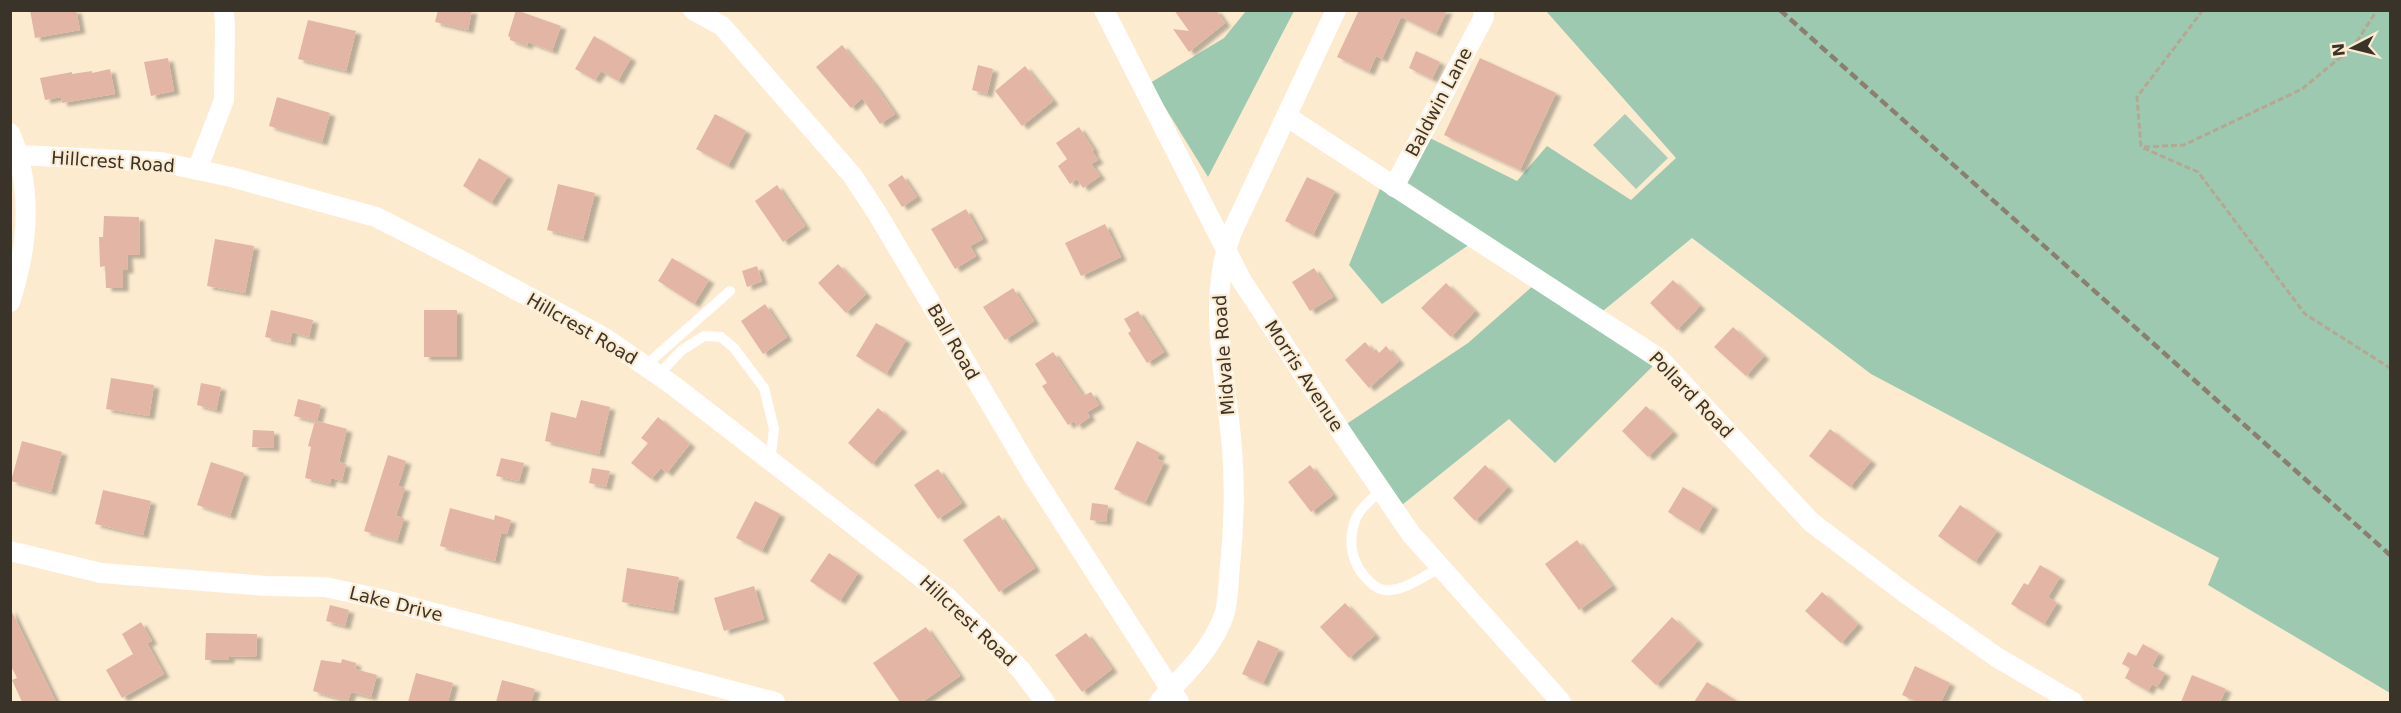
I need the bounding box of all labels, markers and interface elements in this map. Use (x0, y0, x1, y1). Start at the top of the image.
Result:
north arrow (2323, 18, 2383, 78)
text: N (2328, 42, 2349, 58)
street label: Baldwin Lane (1401, 44, 1476, 160)
street label: Hillcrest Road (51, 147, 176, 176)
street label: Hillcrest Road (523, 289, 641, 369)
street label: Midvale Road (1209, 294, 1238, 416)
street label: Ball Road (923, 300, 984, 383)
street label: Morris Avenue (1261, 316, 1348, 435)
street label: Pollard Road (1645, 347, 1738, 442)
street label: Hillcrest Road (916, 571, 1021, 671)
street label: Lake Drive (347, 582, 445, 625)

